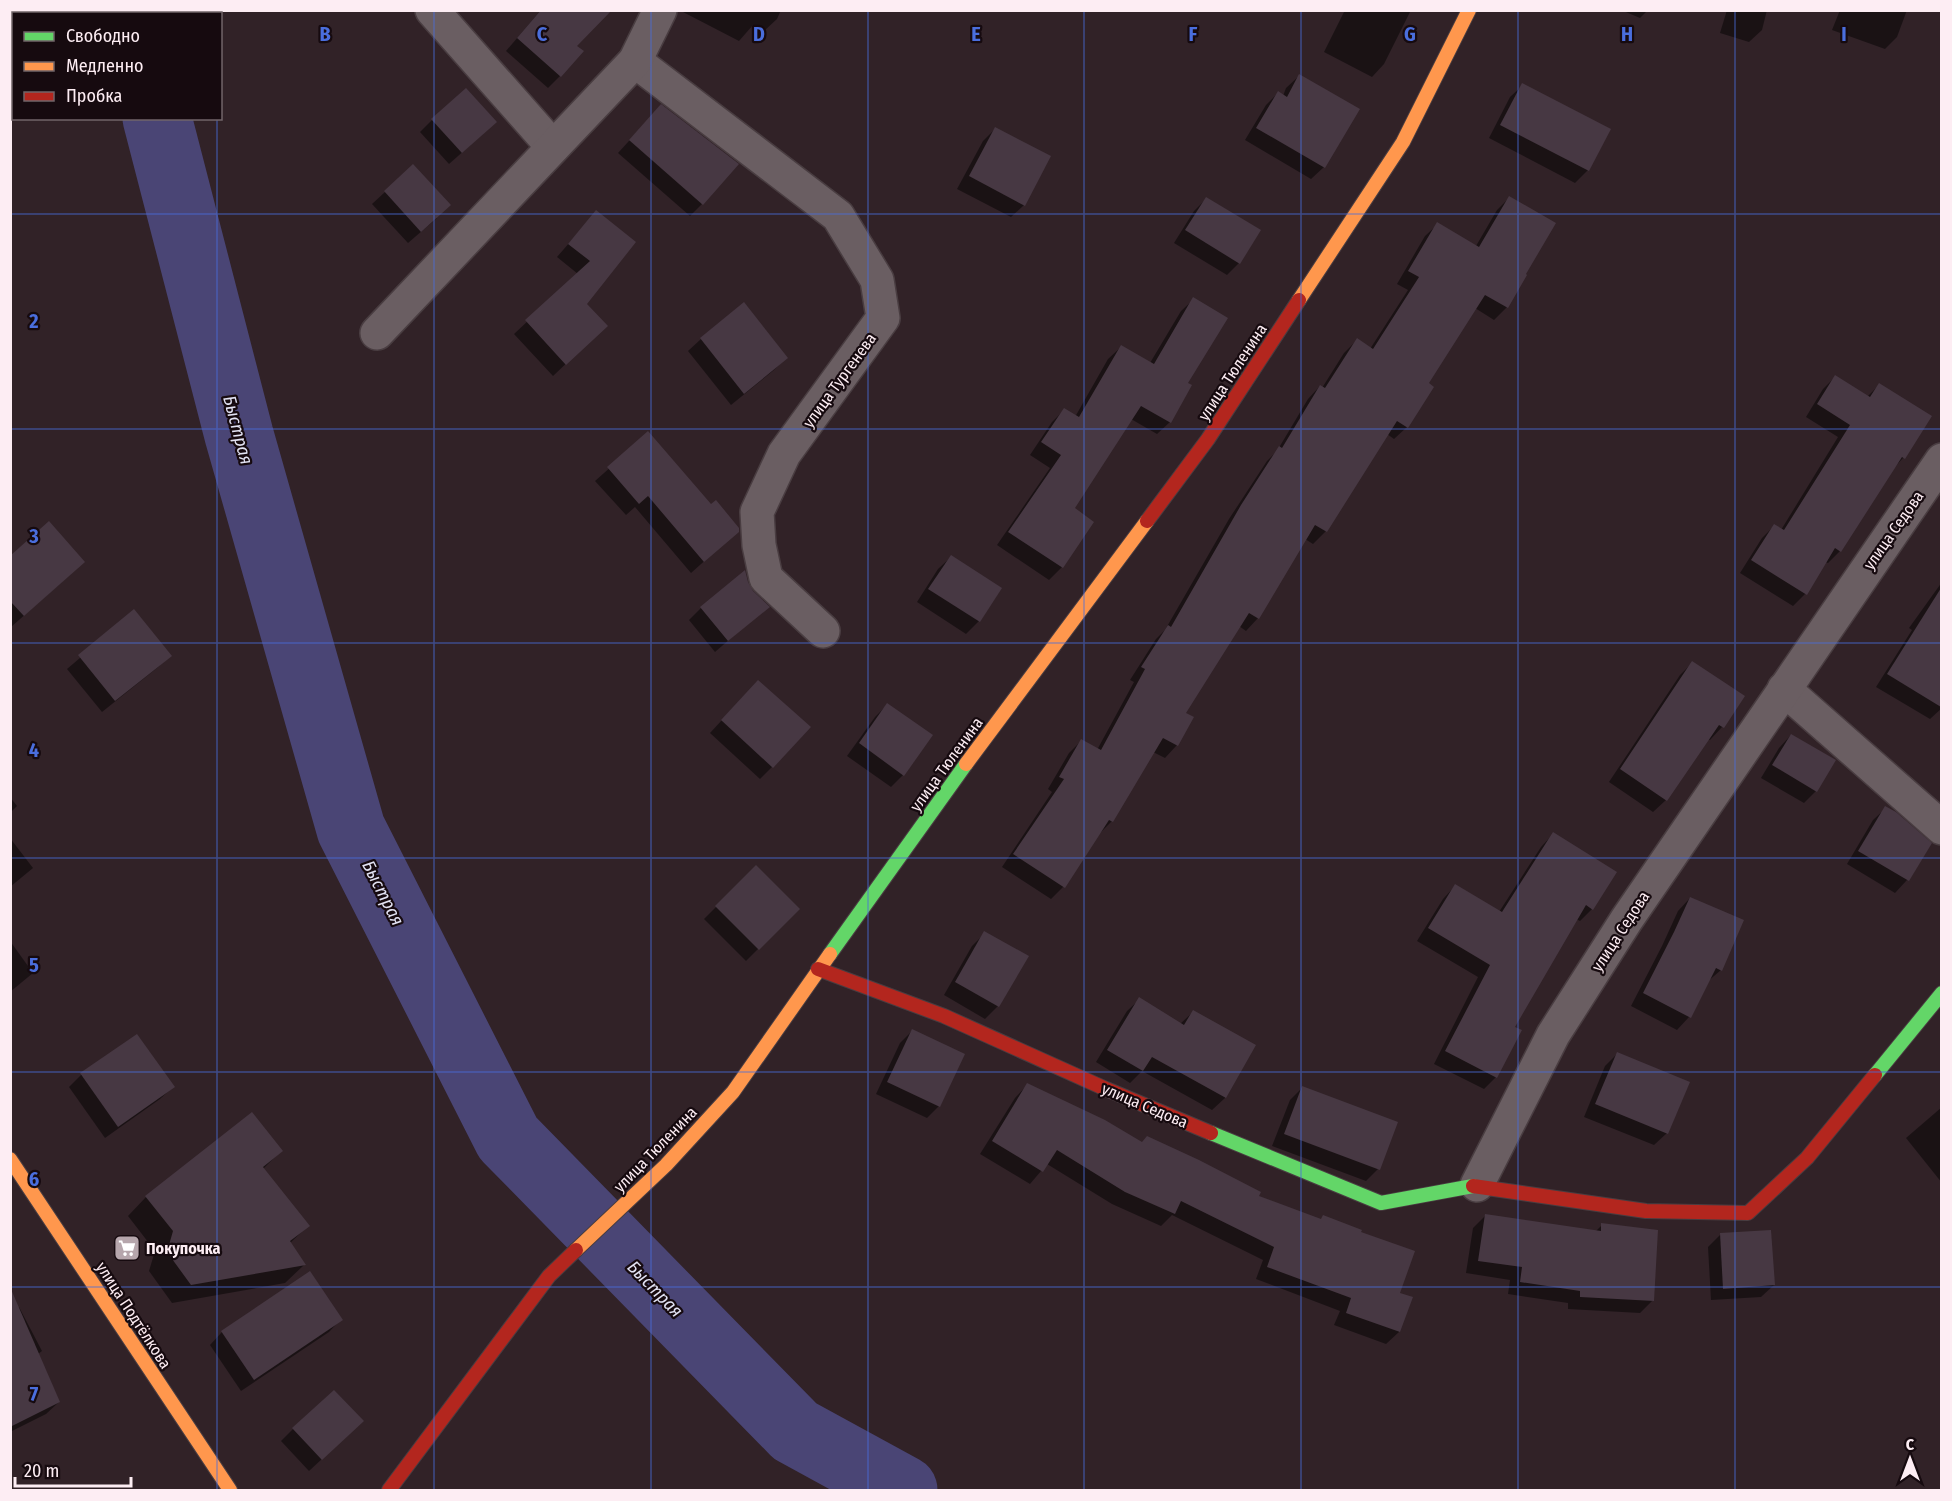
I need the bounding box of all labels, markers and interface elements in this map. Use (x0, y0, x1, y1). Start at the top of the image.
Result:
legend (12, 12, 222, 120)
text: B (319, 22, 331, 46)
text: C (537, 22, 548, 46)
text: D (753, 22, 765, 46)
text: E (971, 22, 981, 46)
text: F (1189, 22, 1198, 46)
text: G (1404, 22, 1416, 46)
text: H (1621, 22, 1633, 46)
text: I (1841, 22, 1847, 46)
text: Свободно (66, 25, 140, 47)
text: Медленно (66, 55, 144, 77)
text: Пробка (66, 85, 122, 107)
text: 2 (28, 309, 39, 333)
street label: улица Тюленина (1194, 320, 1271, 424)
street label: улица Тургенева (799, 329, 880, 431)
water label: Быстрая (218, 393, 258, 467)
street label: улица Седова (1859, 487, 1928, 573)
text: 3 (28, 524, 39, 548)
street label: улица Тюленина (906, 713, 987, 815)
text: 4 (29, 738, 39, 762)
water label: Быстрая (357, 857, 409, 929)
street label: улица Седова (1588, 888, 1653, 975)
text: 5 (29, 953, 39, 977)
street label: улица Седова (1099, 1079, 1191, 1132)
street label: улица Тюленина (610, 1103, 701, 1196)
text: 6 (29, 1167, 39, 1191)
supermarket icon: Покупочка (112, 1233, 142, 1263)
place label: Покупочка (146, 1239, 221, 1258)
water label: Быстрая (623, 1256, 687, 1322)
street label: улица Подтёлкова (92, 1258, 175, 1372)
text: 7 (30, 1382, 39, 1406)
north arrow (1880, 1429, 1940, 1489)
text: С (1906, 1435, 1915, 1454)
scale bar (15, 1450, 130, 1488)
text: 20 m (24, 1460, 59, 1482)

